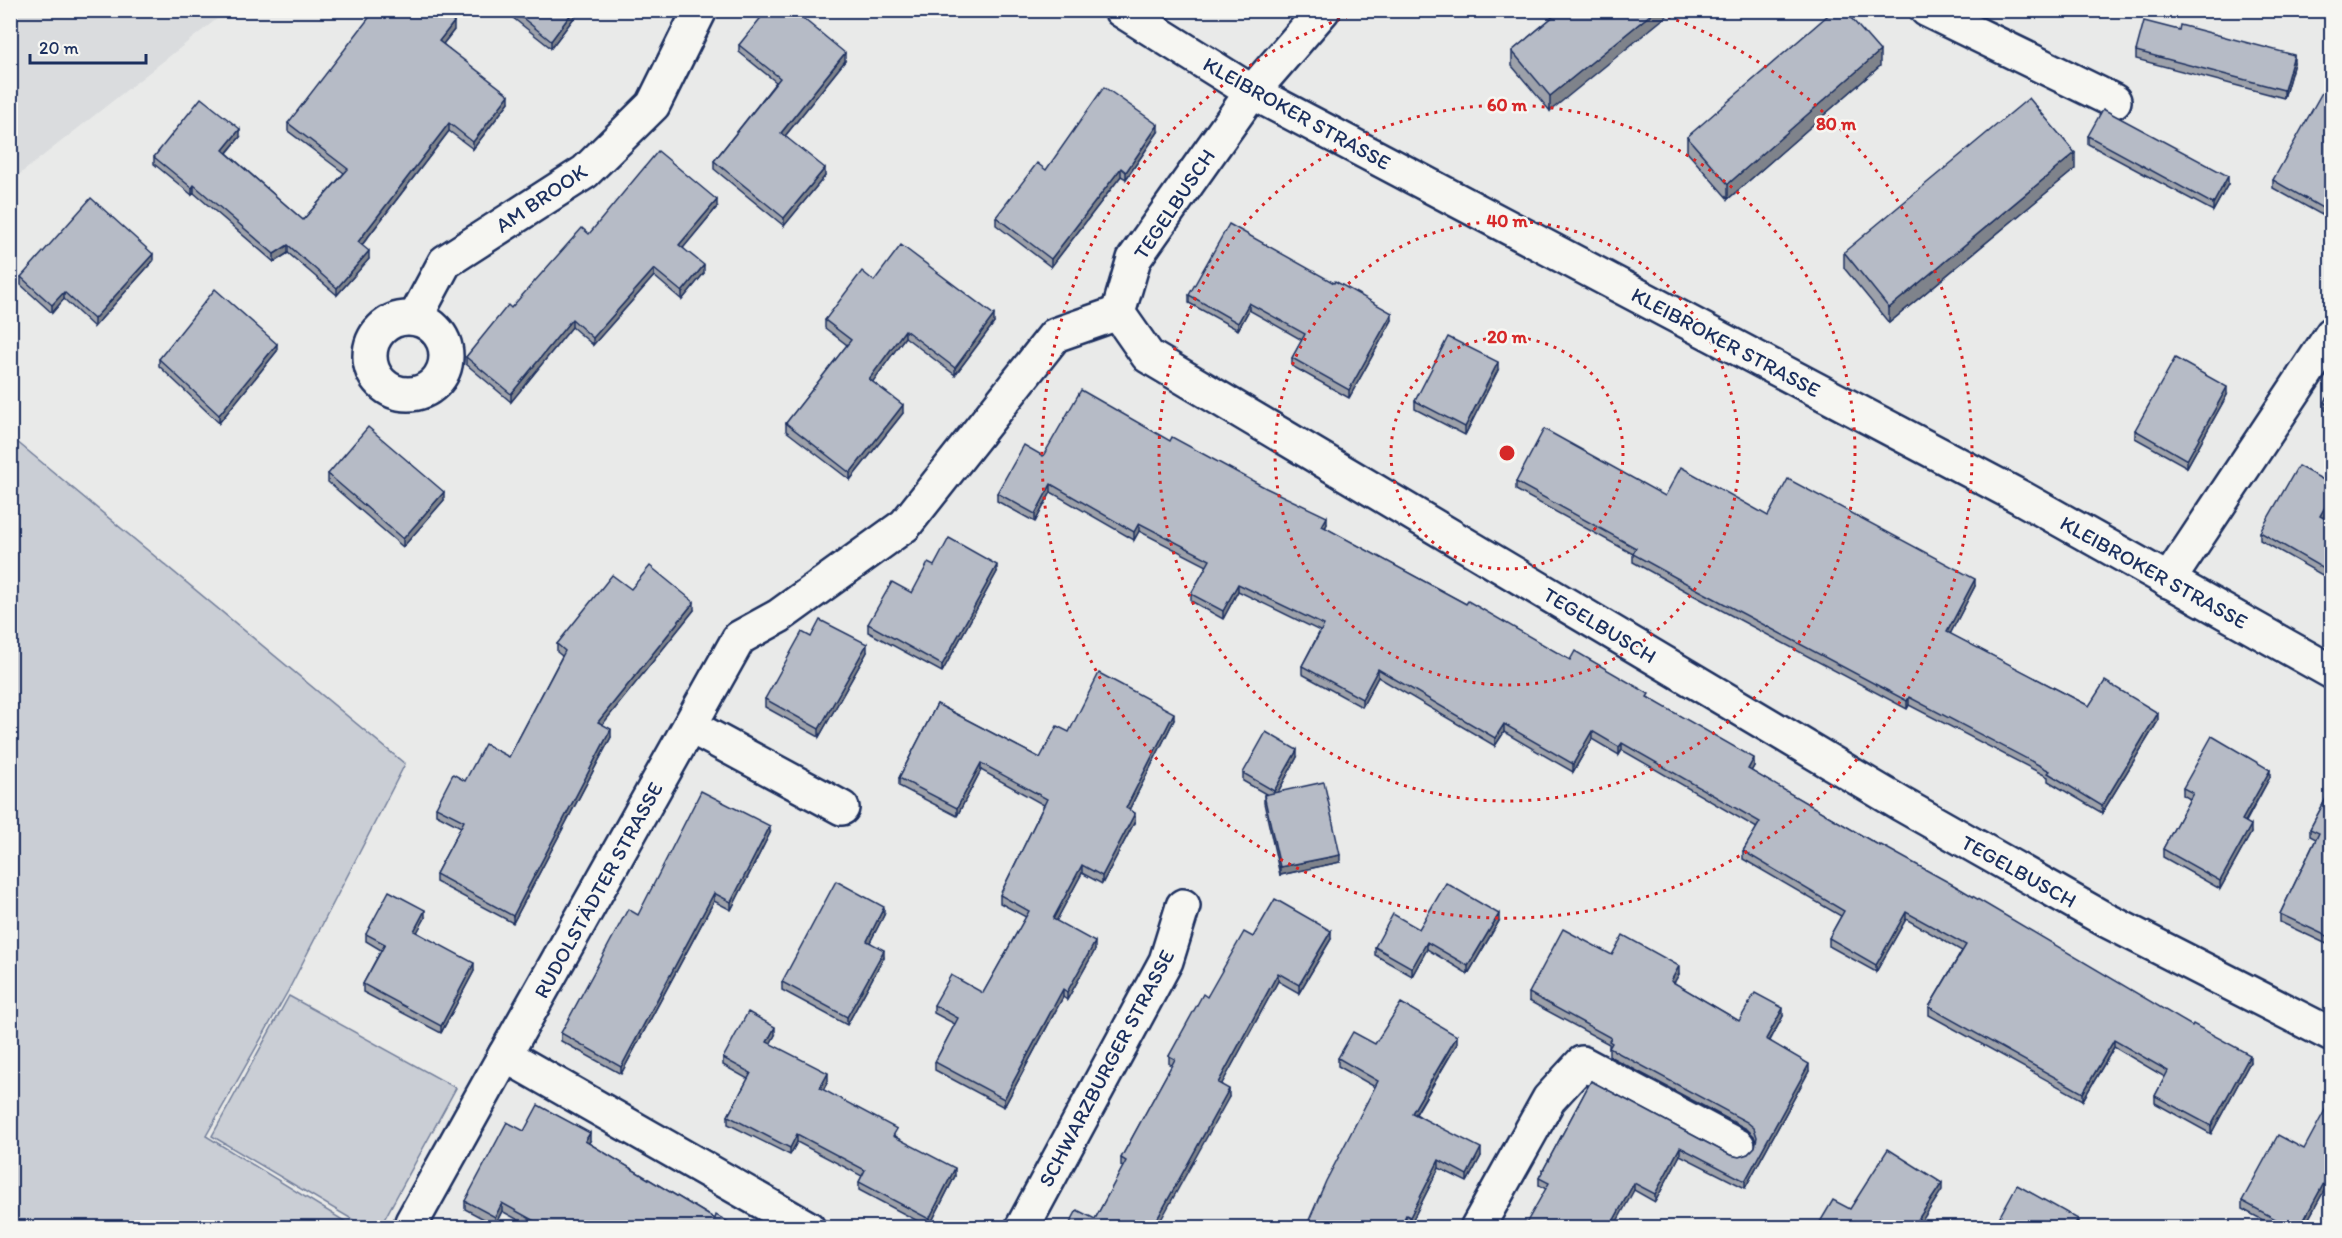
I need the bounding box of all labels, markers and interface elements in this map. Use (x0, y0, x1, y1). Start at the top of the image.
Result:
scale bar (30, 27, 146, 65)
text: 20 m (39, 37, 79, 59)
street label: KLEIBROKER STRASSE (1199, 51, 1395, 175)
text: 60 m (1487, 94, 1528, 116)
text: 80 m (1816, 113, 1857, 135)
street label: TEGELBUSCH (1128, 144, 1220, 264)
street label: AM BROOK (491, 158, 592, 238)
text: 40 m (1486, 210, 1528, 232)
street label: KLEIBROKER STRASSE (1627, 282, 1825, 402)
text: 20 m (1487, 326, 1528, 348)
centre of rings (1497, 443, 1517, 463)
street label: KLEIBROKER STRASSE (2056, 510, 2252, 634)
street label: TEGELBUSCH (1539, 581, 1661, 669)
street label: RUDOLSTÄDTER STRASSE (528, 778, 668, 1002)
street label: TEGELBUSCH (1957, 829, 2081, 913)
street label: SCHWARZBURGER STRASSE (1033, 945, 1179, 1191)

